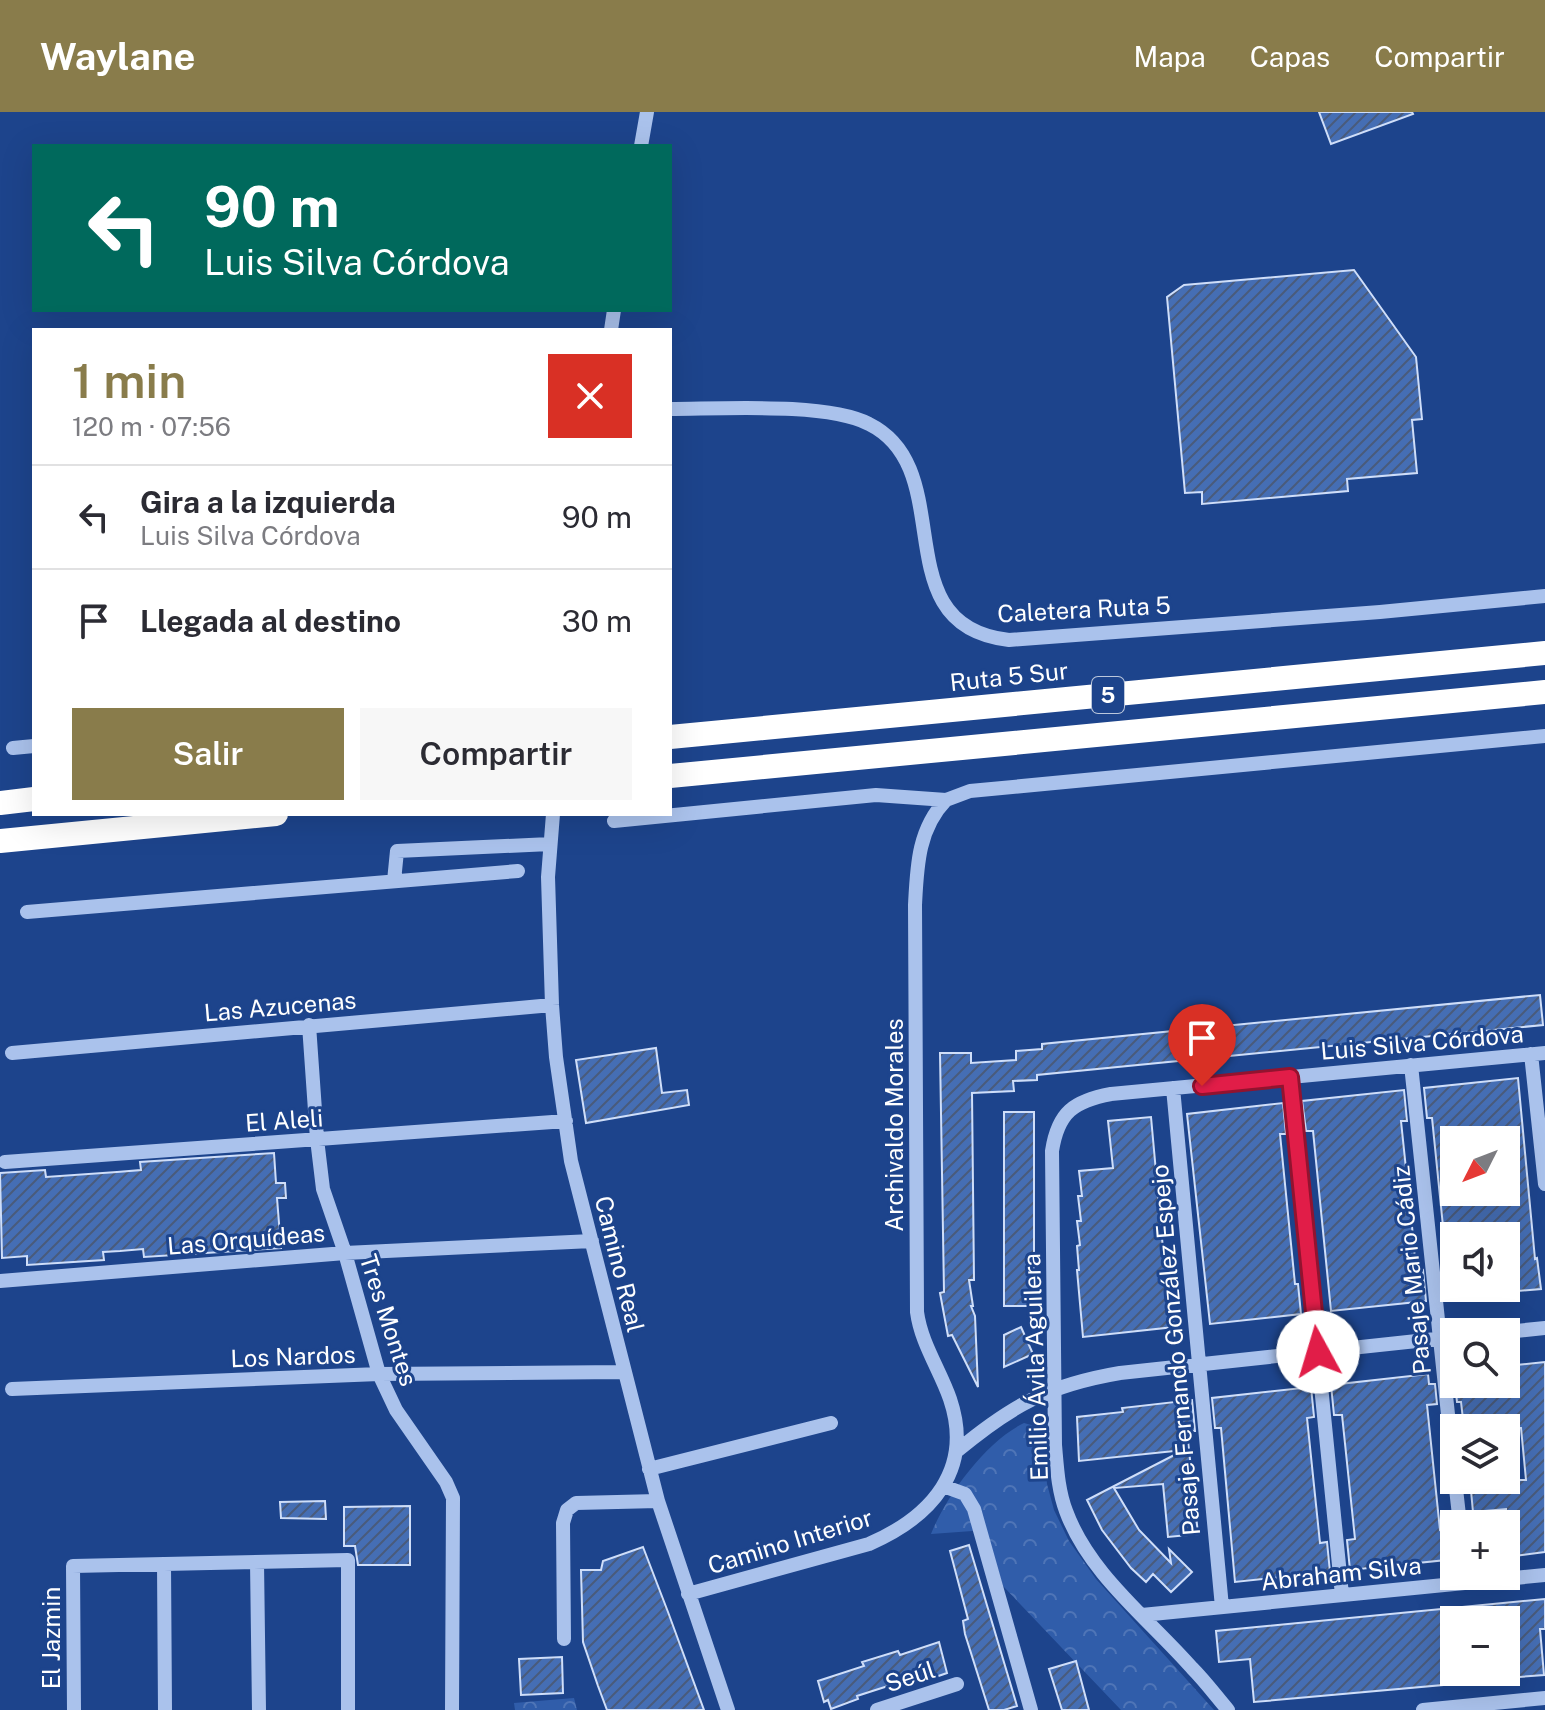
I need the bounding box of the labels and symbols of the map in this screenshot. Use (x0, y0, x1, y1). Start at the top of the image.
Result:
street label: Caletera Ruta 5 (997, 590, 1171, 628)
street label: Ruta 5 Sur (948, 656, 1070, 696)
road number: 5 (1092, 677, 1124, 713)
street label: Las Azucenas (203, 985, 357, 1027)
pin (1168, 1004, 1236, 1086)
street label: Archivaldo Morales (880, 1018, 908, 1232)
street label: Luis Silva Córdova (1319, 1019, 1525, 1065)
street label: El Aleli (244, 1103, 324, 1137)
north arrow (1440, 1126, 1520, 1206)
street label: Pasaje Fernando González Espejo (1145, 1163, 1205, 1537)
street label: Pasaje Mario Cádiz (1386, 1164, 1436, 1376)
street label: Camino Real (590, 1193, 650, 1335)
street label: Las Orquídeas (166, 1218, 326, 1260)
street label: Tres Montes (355, 1251, 423, 1389)
street label: Emilio Ávila Aguilera (1017, 1253, 1053, 1481)
position arrow (1276, 1310, 1360, 1394)
street label: Los Nardos (230, 1340, 356, 1372)
street label: Camino Interior (704, 1503, 876, 1579)
street label: Abraham Silva (1259, 1551, 1423, 1595)
street label: El Jazmin (37, 1587, 65, 1689)
street label: Seúl (881, 1655, 939, 1697)

